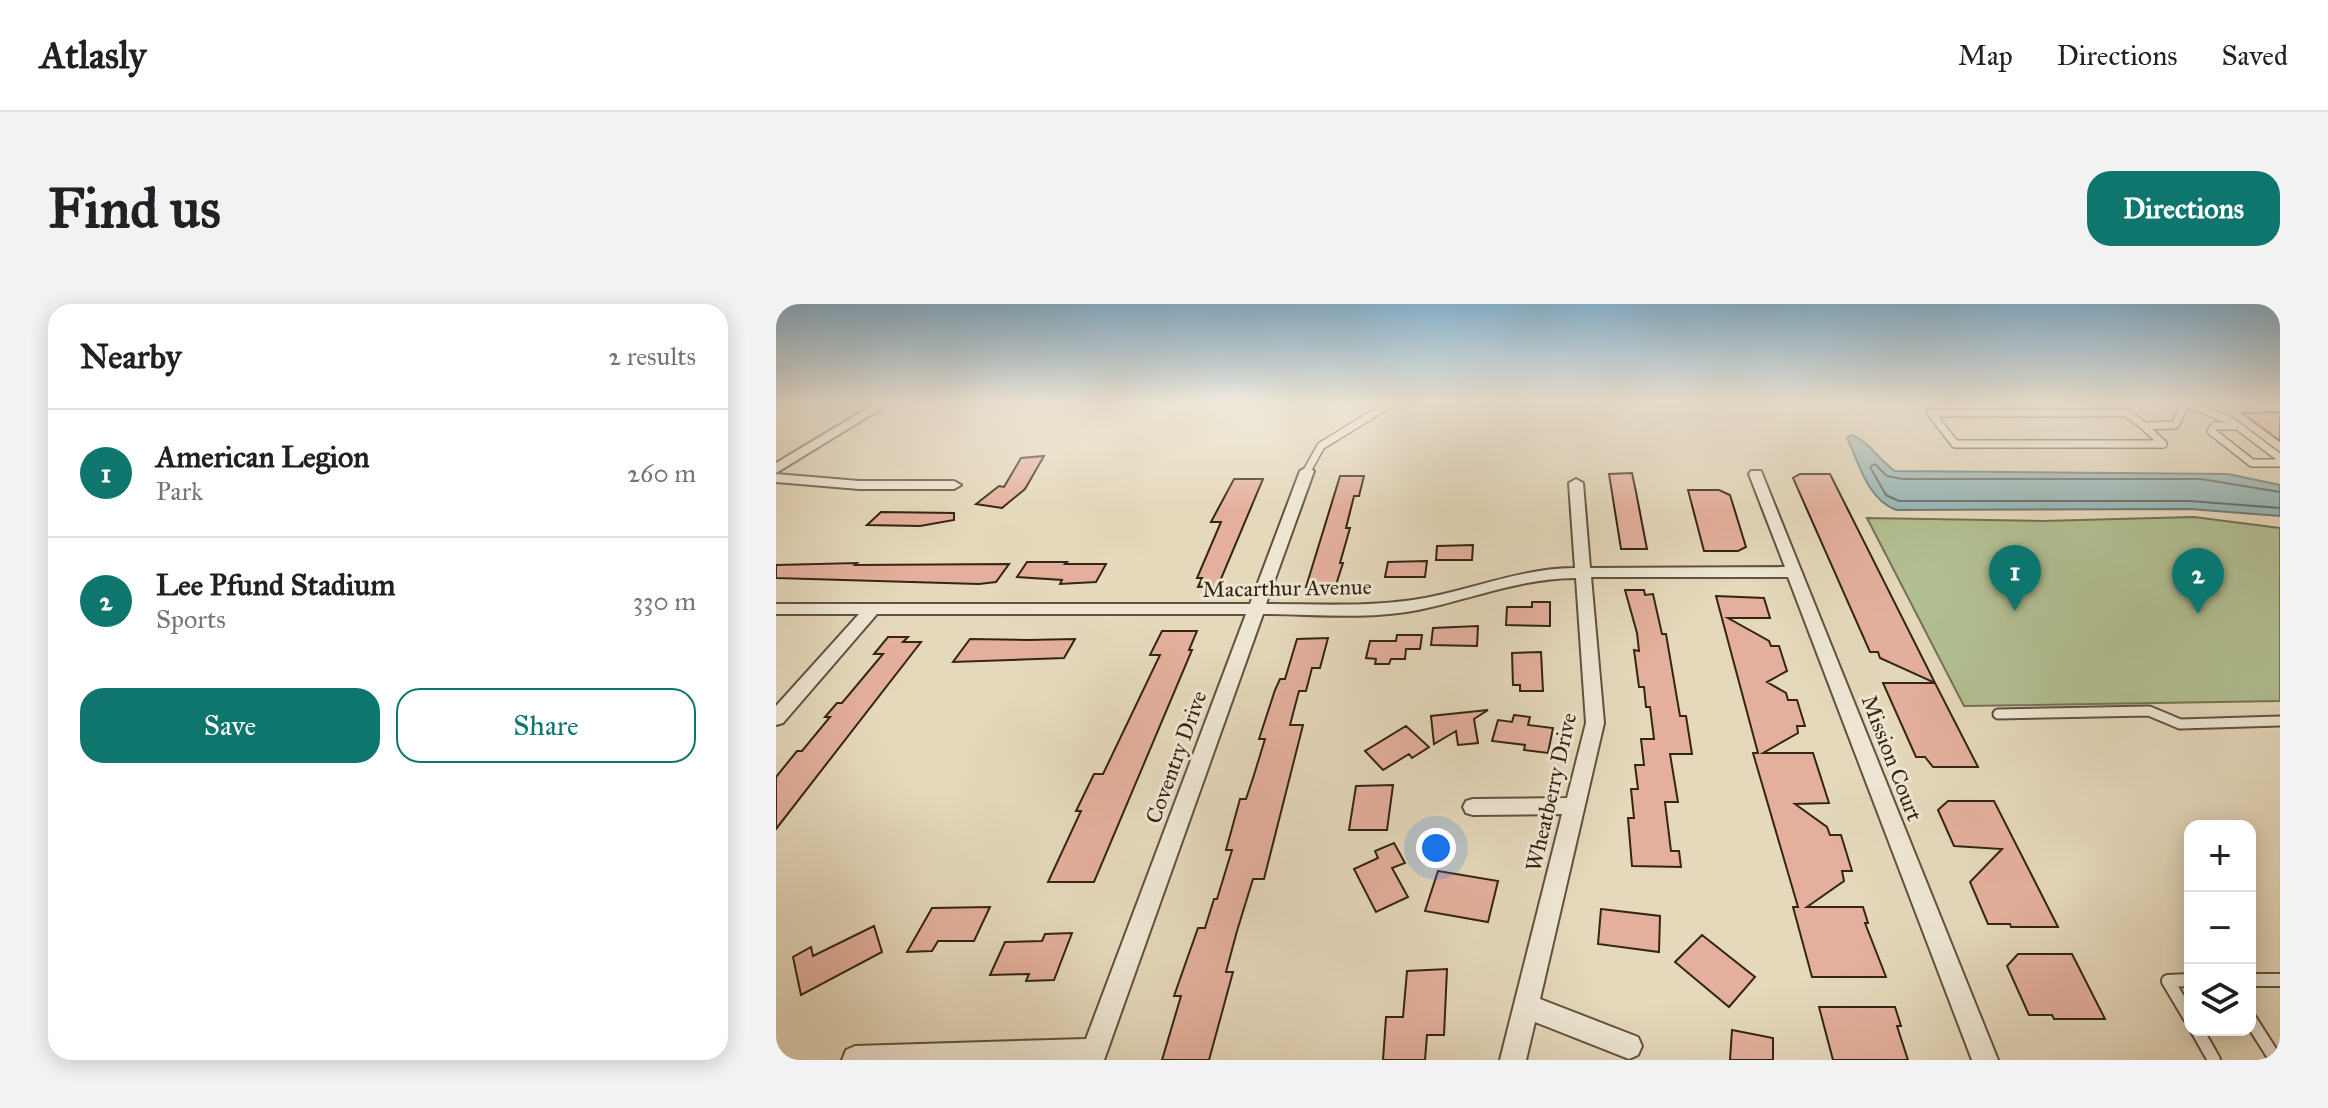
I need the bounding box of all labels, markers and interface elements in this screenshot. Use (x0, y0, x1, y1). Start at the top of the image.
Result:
text: Atlasly (40, 32, 146, 78)
text: Map (1958, 38, 2013, 73)
text: Directions (2057, 38, 2178, 73)
text: Saved (2222, 38, 2288, 73)
button: Directions (2087, 171, 2280, 246)
text: Find us (48, 174, 221, 242)
text: Nearby (80, 336, 182, 377)
text: 2 results (608, 340, 696, 372)
text: American Legion (156, 439, 370, 475)
text: 1 (101, 457, 111, 489)
text: 260 m (627, 457, 696, 489)
text: Park (156, 475, 203, 507)
pin: 1 (1989, 545, 2041, 611)
pin: 2 (2172, 548, 2224, 614)
text: Lee Pfund Stadium (156, 567, 395, 603)
street label: Macarthur Avenue (1202, 573, 1372, 603)
text: 2 (100, 585, 112, 617)
text: 330 m (633, 585, 696, 617)
text: Sports (156, 603, 226, 635)
street label: Coventry Drive (1139, 687, 1213, 827)
button: Save (80, 688, 380, 763)
button: Share (396, 688, 696, 763)
street label: Mission Court (1856, 691, 1928, 825)
street label: Wheatberry Drive (1520, 710, 1582, 874)
map controls (2184, 820, 2256, 1036)
button: + (2184, 820, 2256, 892)
your location (1416, 828, 1456, 868)
button: − (2184, 892, 2256, 964)
button: layers (2184, 964, 2256, 1036)

